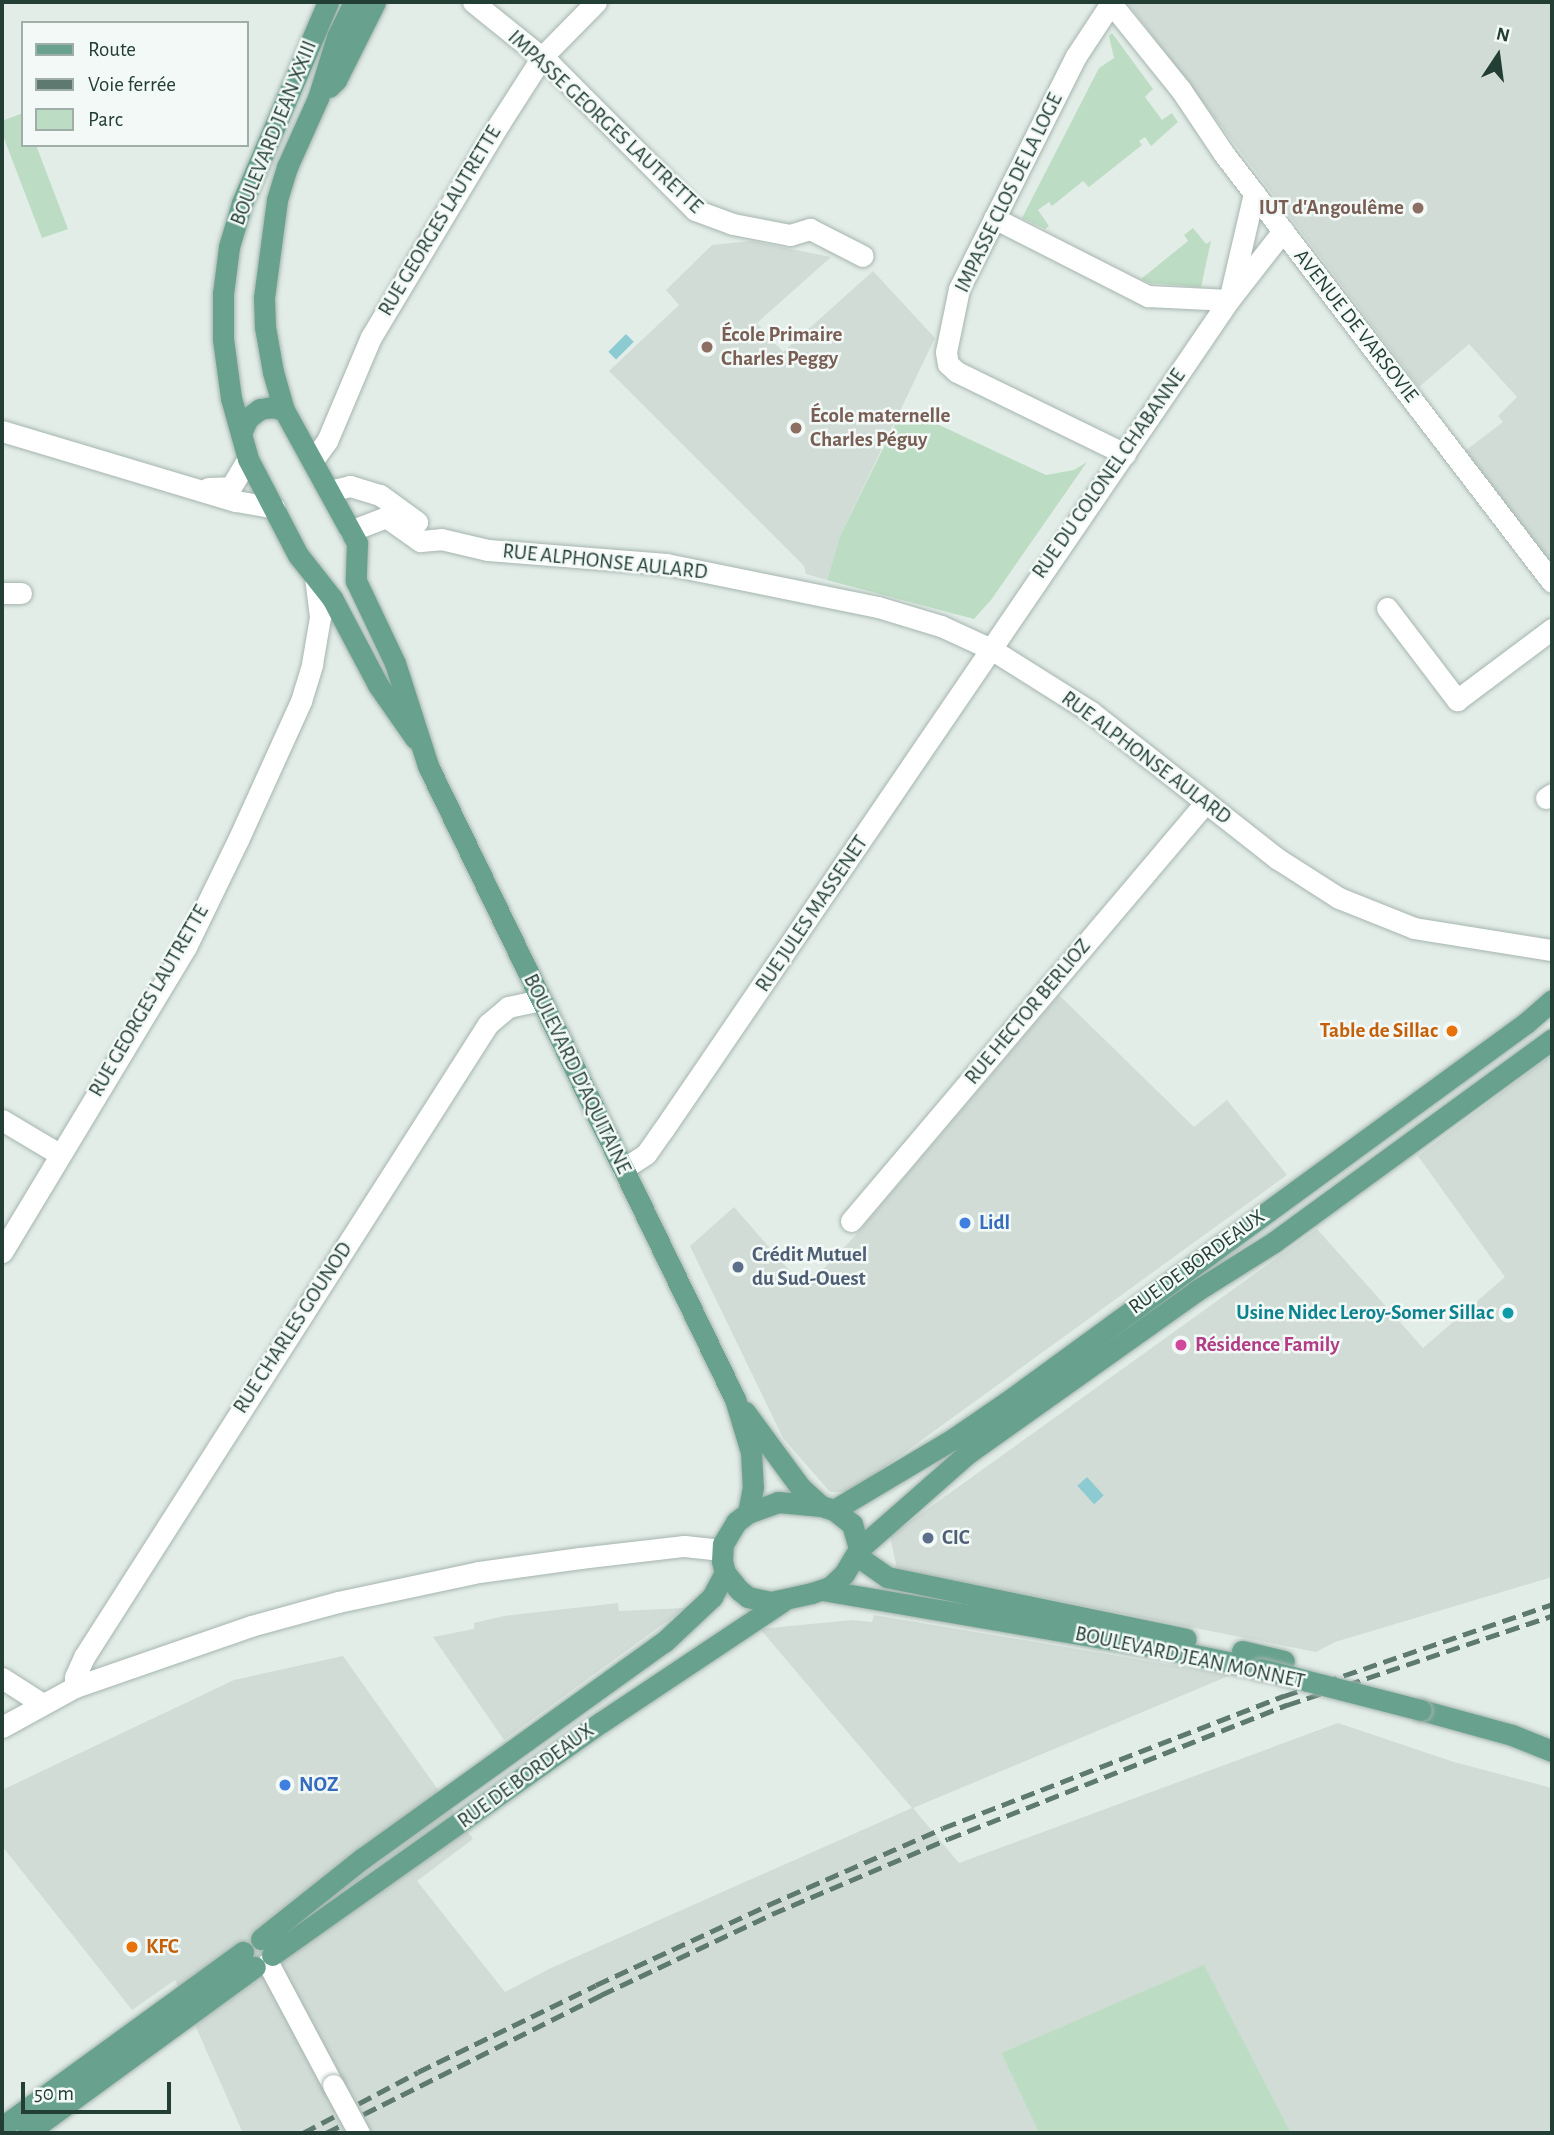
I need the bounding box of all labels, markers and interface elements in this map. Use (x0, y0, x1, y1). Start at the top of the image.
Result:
legend (21, 21, 248, 147)
north arrow (1463, 21, 1533, 91)
text: N (1494, 24, 1511, 46)
street label: IMPASSE GEORGES LAUTRETTE (502, 25, 708, 219)
street label: BOULEVARD JEAN XXIII (225, 37, 323, 229)
text: Route (88, 39, 136, 60)
text: Voie ferrée (88, 74, 176, 95)
street label: IMPASSE CLOS DE LA LOGE (950, 89, 1068, 297)
text: Parc (88, 109, 123, 130)
street label: RUE GEORGES LAUTRETTE (373, 121, 507, 321)
place label: IUT d'Angoulême (1259, 195, 1404, 221)
marker: IUT d'Angoulême (1410, 200, 1426, 216)
street label: AVENUE DE VARSOVIE (1288, 244, 1424, 408)
place label: École Primaire Charles Peggy (721, 322, 842, 372)
marker: École Primaire Charles Peggy (699, 339, 715, 355)
street label: RUE DU COLONEL CHABANNE (1027, 364, 1191, 584)
place label: École maternelle Charles Péguy (810, 403, 950, 453)
marker: École maternelle Charles Péguy (788, 420, 804, 436)
street label: RUE ALPHONSE AULARD (501, 539, 709, 585)
street label: RUE ALPHONSE AULARD (1056, 686, 1236, 830)
street label: RUE JULES MASSENET (750, 831, 874, 997)
street label: RUE GEORGES LAUTRETTE (84, 900, 214, 1102)
street label: RUE HECTOR BERLIOZ (960, 934, 1096, 1090)
street label: BOULEVARD D'AQUITAINE (518, 970, 636, 1178)
place label: Table de Sillac (1320, 1018, 1438, 1044)
marker: Table de Sillac (1444, 1023, 1460, 1039)
street label: RUE DE BORDEAUX (1124, 1204, 1270, 1320)
place label: Lidl (979, 1210, 1010, 1236)
marker: Lidl (957, 1215, 973, 1231)
street label: RUE CHARLES GOUNOD (228, 1238, 358, 1418)
place label: Crédit Mutuel du Sud-Ouest (752, 1242, 867, 1292)
marker: Crédit Mutuel du Sud-Ouest (730, 1259, 746, 1275)
place label: Usine Nidec Leroy-Somer Sillac (1236, 1300, 1494, 1326)
marker: Usine Nidec Leroy-Somer Sillac (1500, 1305, 1516, 1321)
place label: Résidence Family (1195, 1332, 1340, 1358)
marker: Résidence Family (1173, 1337, 1189, 1353)
place label: CIC (942, 1525, 970, 1551)
marker: CIC (920, 1530, 936, 1546)
street label: BOULEVARD JEAN MONNET (1073, 1621, 1307, 1695)
street label: RUE DE BORDEAUX (453, 1718, 599, 1834)
place label: NOZ (299, 1772, 338, 1798)
marker: NOZ (277, 1777, 293, 1793)
place label: KFC (146, 1934, 179, 1960)
marker: KFC (124, 1939, 140, 1955)
scale bar (24, 2068, 175, 2112)
text: 50 m (34, 2083, 74, 2104)

